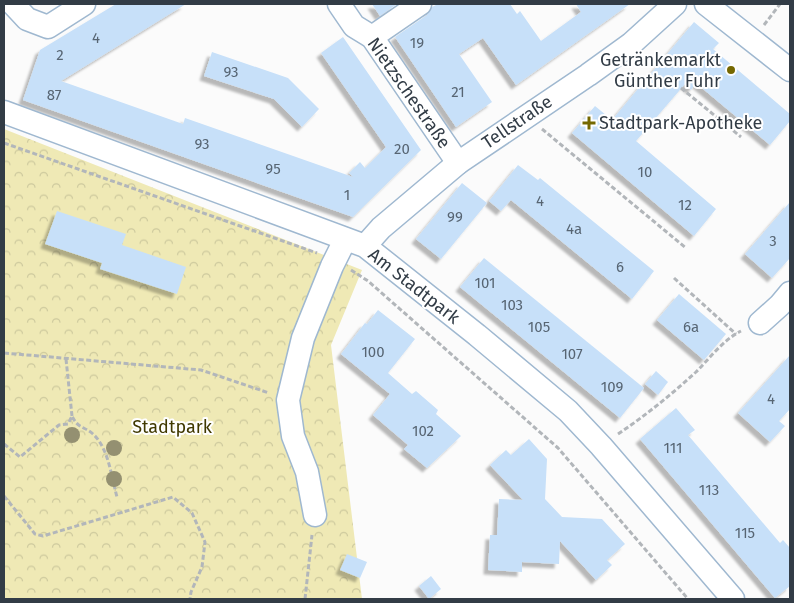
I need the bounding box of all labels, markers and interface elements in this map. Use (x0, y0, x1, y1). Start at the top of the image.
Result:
house number: 4 (92, 29, 100, 47)
street label: Nietzschestraße (363, 33, 455, 153)
house number: 19 (410, 34, 424, 52)
house number: 2 (56, 46, 64, 64)
place label: Getränkemarkt Günther Fuhr (600, 49, 721, 92)
house number: 93 (223, 63, 239, 81)
marker: Getränkemarkt Günther Fuhr (725, 64, 737, 76)
house number: 21 (451, 83, 465, 101)
house number: 87 (47, 86, 62, 104)
street label: Tellstraße (478, 90, 556, 154)
place label: Stadtpark-Apotheke (599, 112, 762, 134)
marker: Stadtpark-Apotheke (583, 117, 595, 129)
house number: 93 (194, 135, 210, 153)
house number: 20 (394, 140, 410, 158)
house number: 95 (265, 160, 281, 178)
house number: 10 (638, 163, 652, 181)
house number: 1 (344, 186, 350, 204)
house number: 4 (536, 192, 544, 210)
house number: 12 (678, 196, 692, 214)
house number: 99 (447, 208, 463, 226)
house number: 4a (566, 220, 582, 238)
house number: 3 (769, 232, 777, 250)
street label: Am Stadtpark (364, 243, 465, 329)
house number: 6 (616, 258, 624, 276)
house number: 101 (475, 274, 496, 292)
house number: 103 (501, 296, 523, 314)
house number: 105 (528, 318, 550, 336)
house number: 6a (683, 318, 699, 336)
house number: 100 (361, 343, 385, 361)
house number: 107 (561, 345, 583, 363)
house number: 109 (601, 378, 623, 396)
house number: 4 (767, 390, 775, 408)
park label: Stadtpark (132, 416, 213, 438)
house number: 102 (412, 422, 434, 440)
house number: 111 (663, 439, 683, 457)
house number: 113 (699, 481, 719, 499)
house number: 115 (735, 524, 755, 542)

